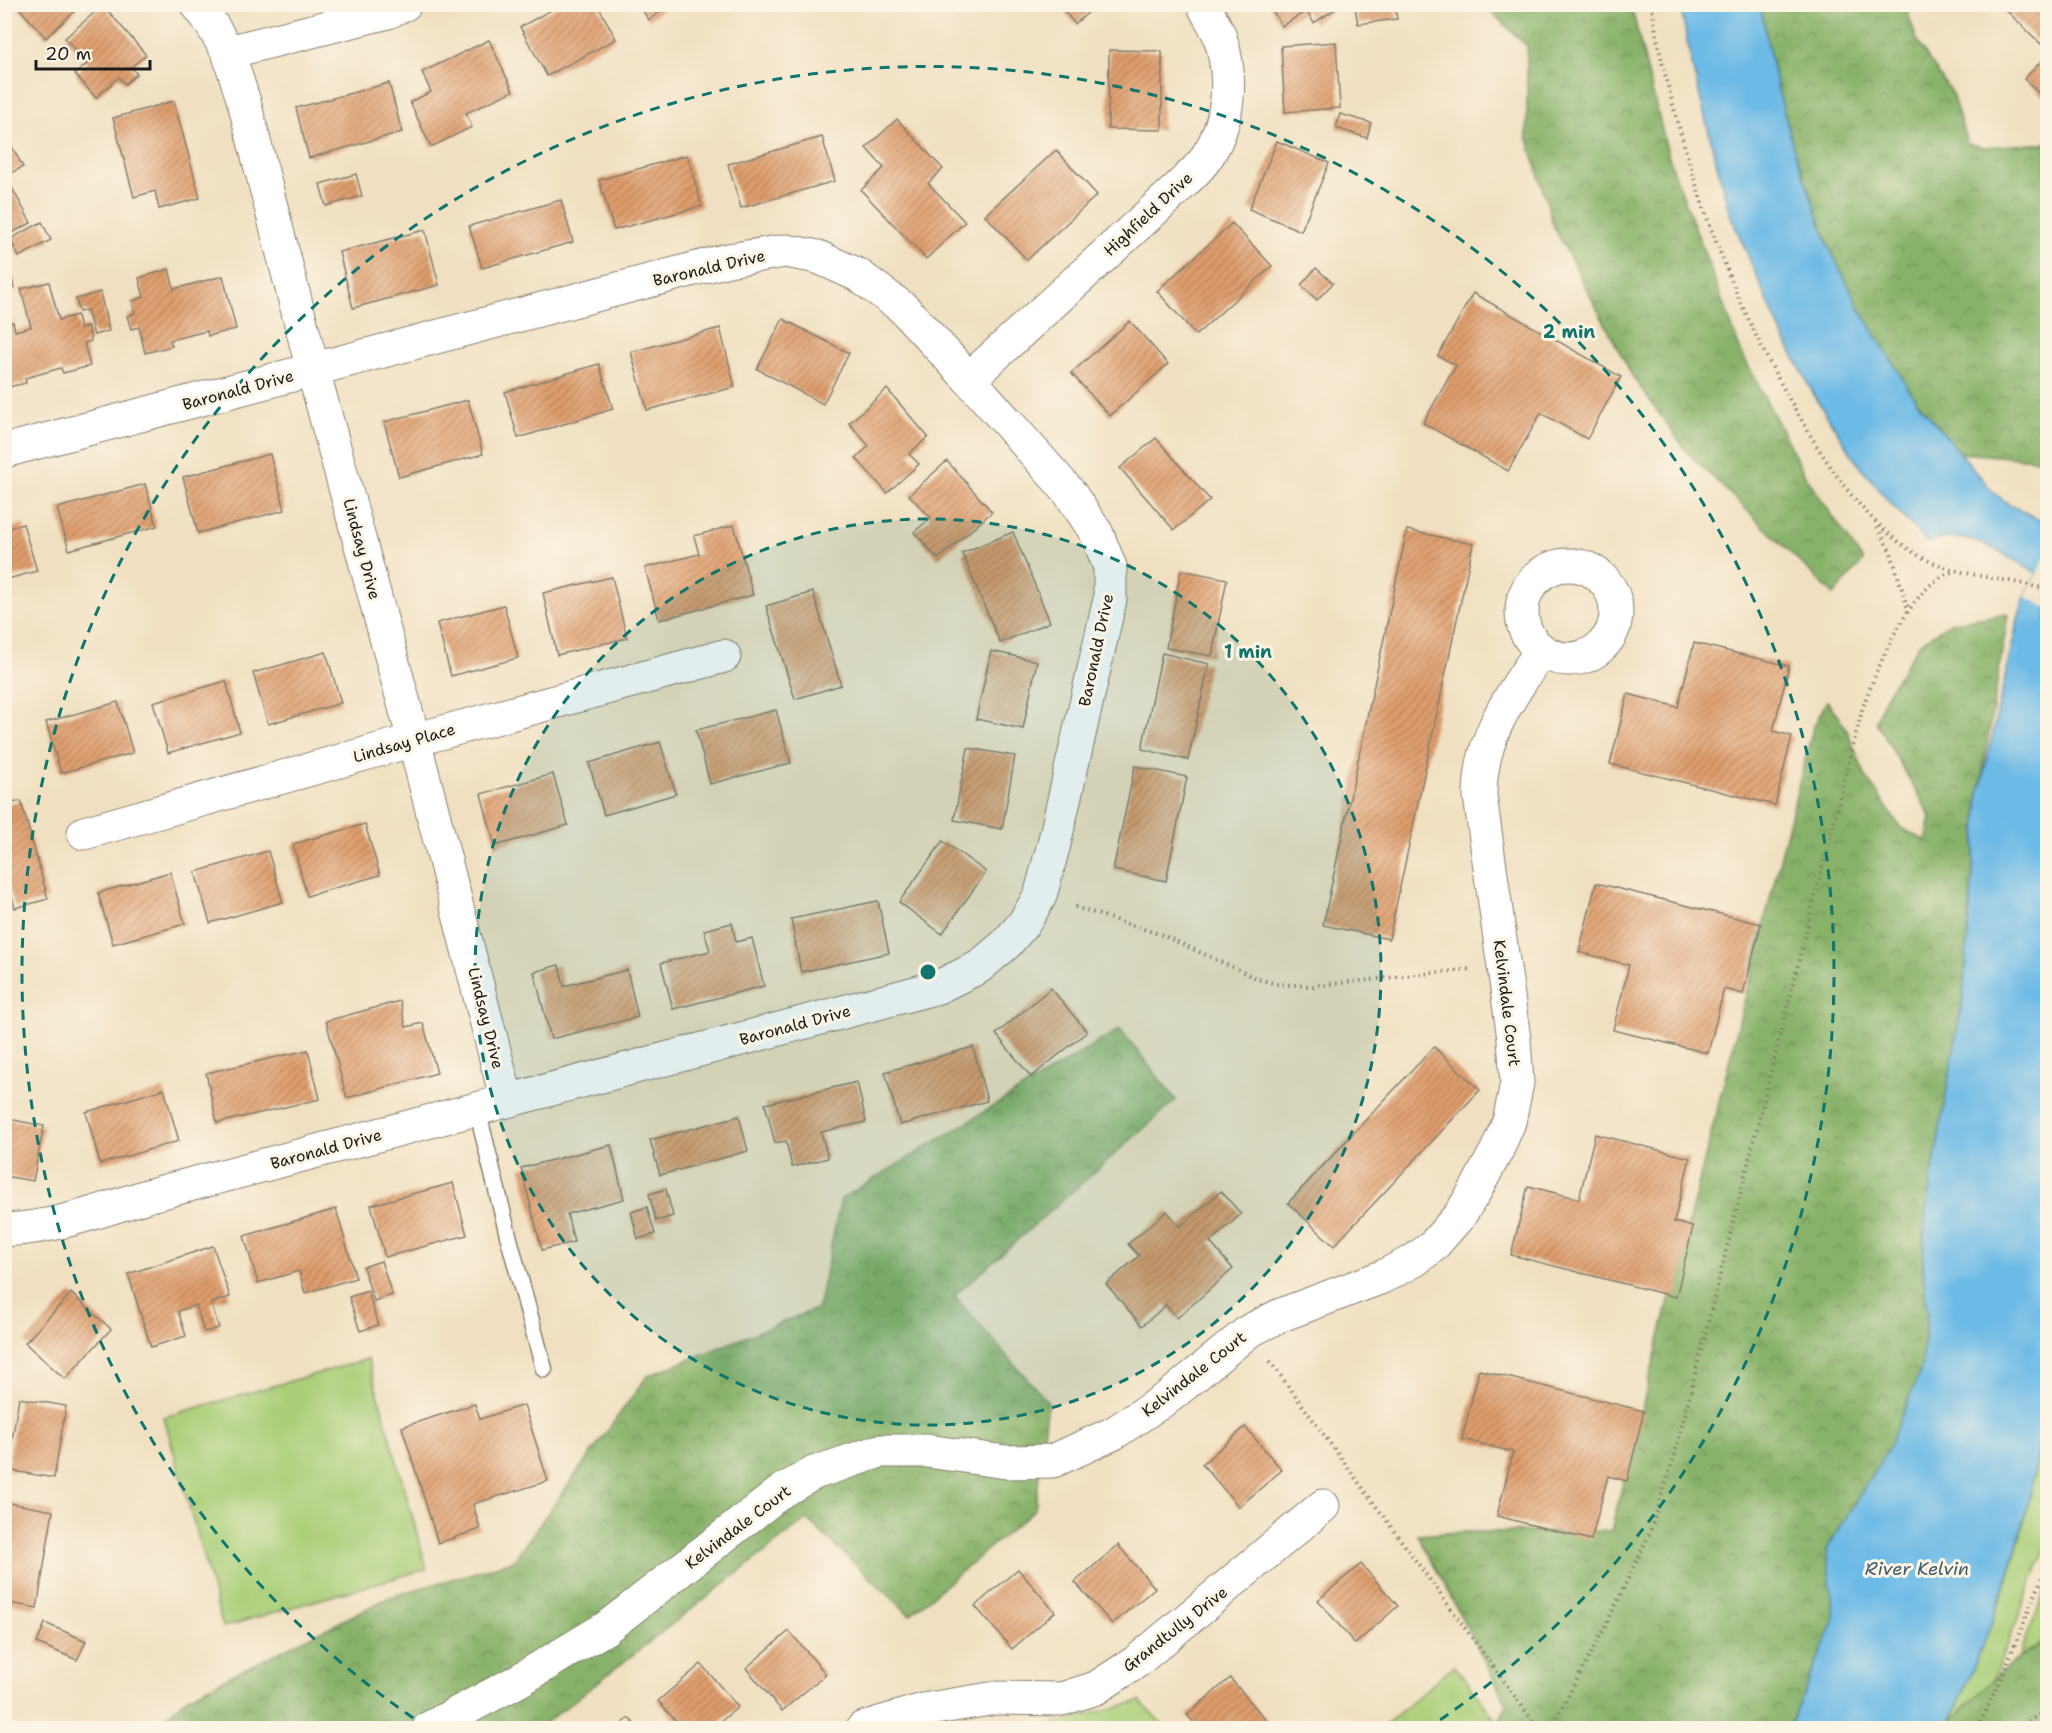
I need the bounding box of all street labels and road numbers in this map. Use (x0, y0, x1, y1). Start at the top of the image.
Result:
street label: Highfield Drive (1099, 167, 1197, 261)
street label: Baronald Drive (651, 245, 767, 291)
street label: Baronald Drive (180, 365, 296, 415)
street label: Lindsay Drive (338, 496, 386, 602)
street label: Baronald Drive (1074, 592, 1118, 708)
street label: Lindsay Place (350, 718, 458, 768)
street label: Kelvindale Court (1489, 939, 1525, 1067)
street label: Lindsay Drive (463, 965, 509, 1071)
street label: Baronald Drive (737, 1000, 853, 1050)
street label: Baronald Drive (268, 1124, 384, 1174)
street label: Kelvindale Court (1137, 1327, 1251, 1421)
street label: Kelvindale Court (681, 1480, 795, 1574)
street label: Grandtully Drive (1118, 1581, 1232, 1677)

